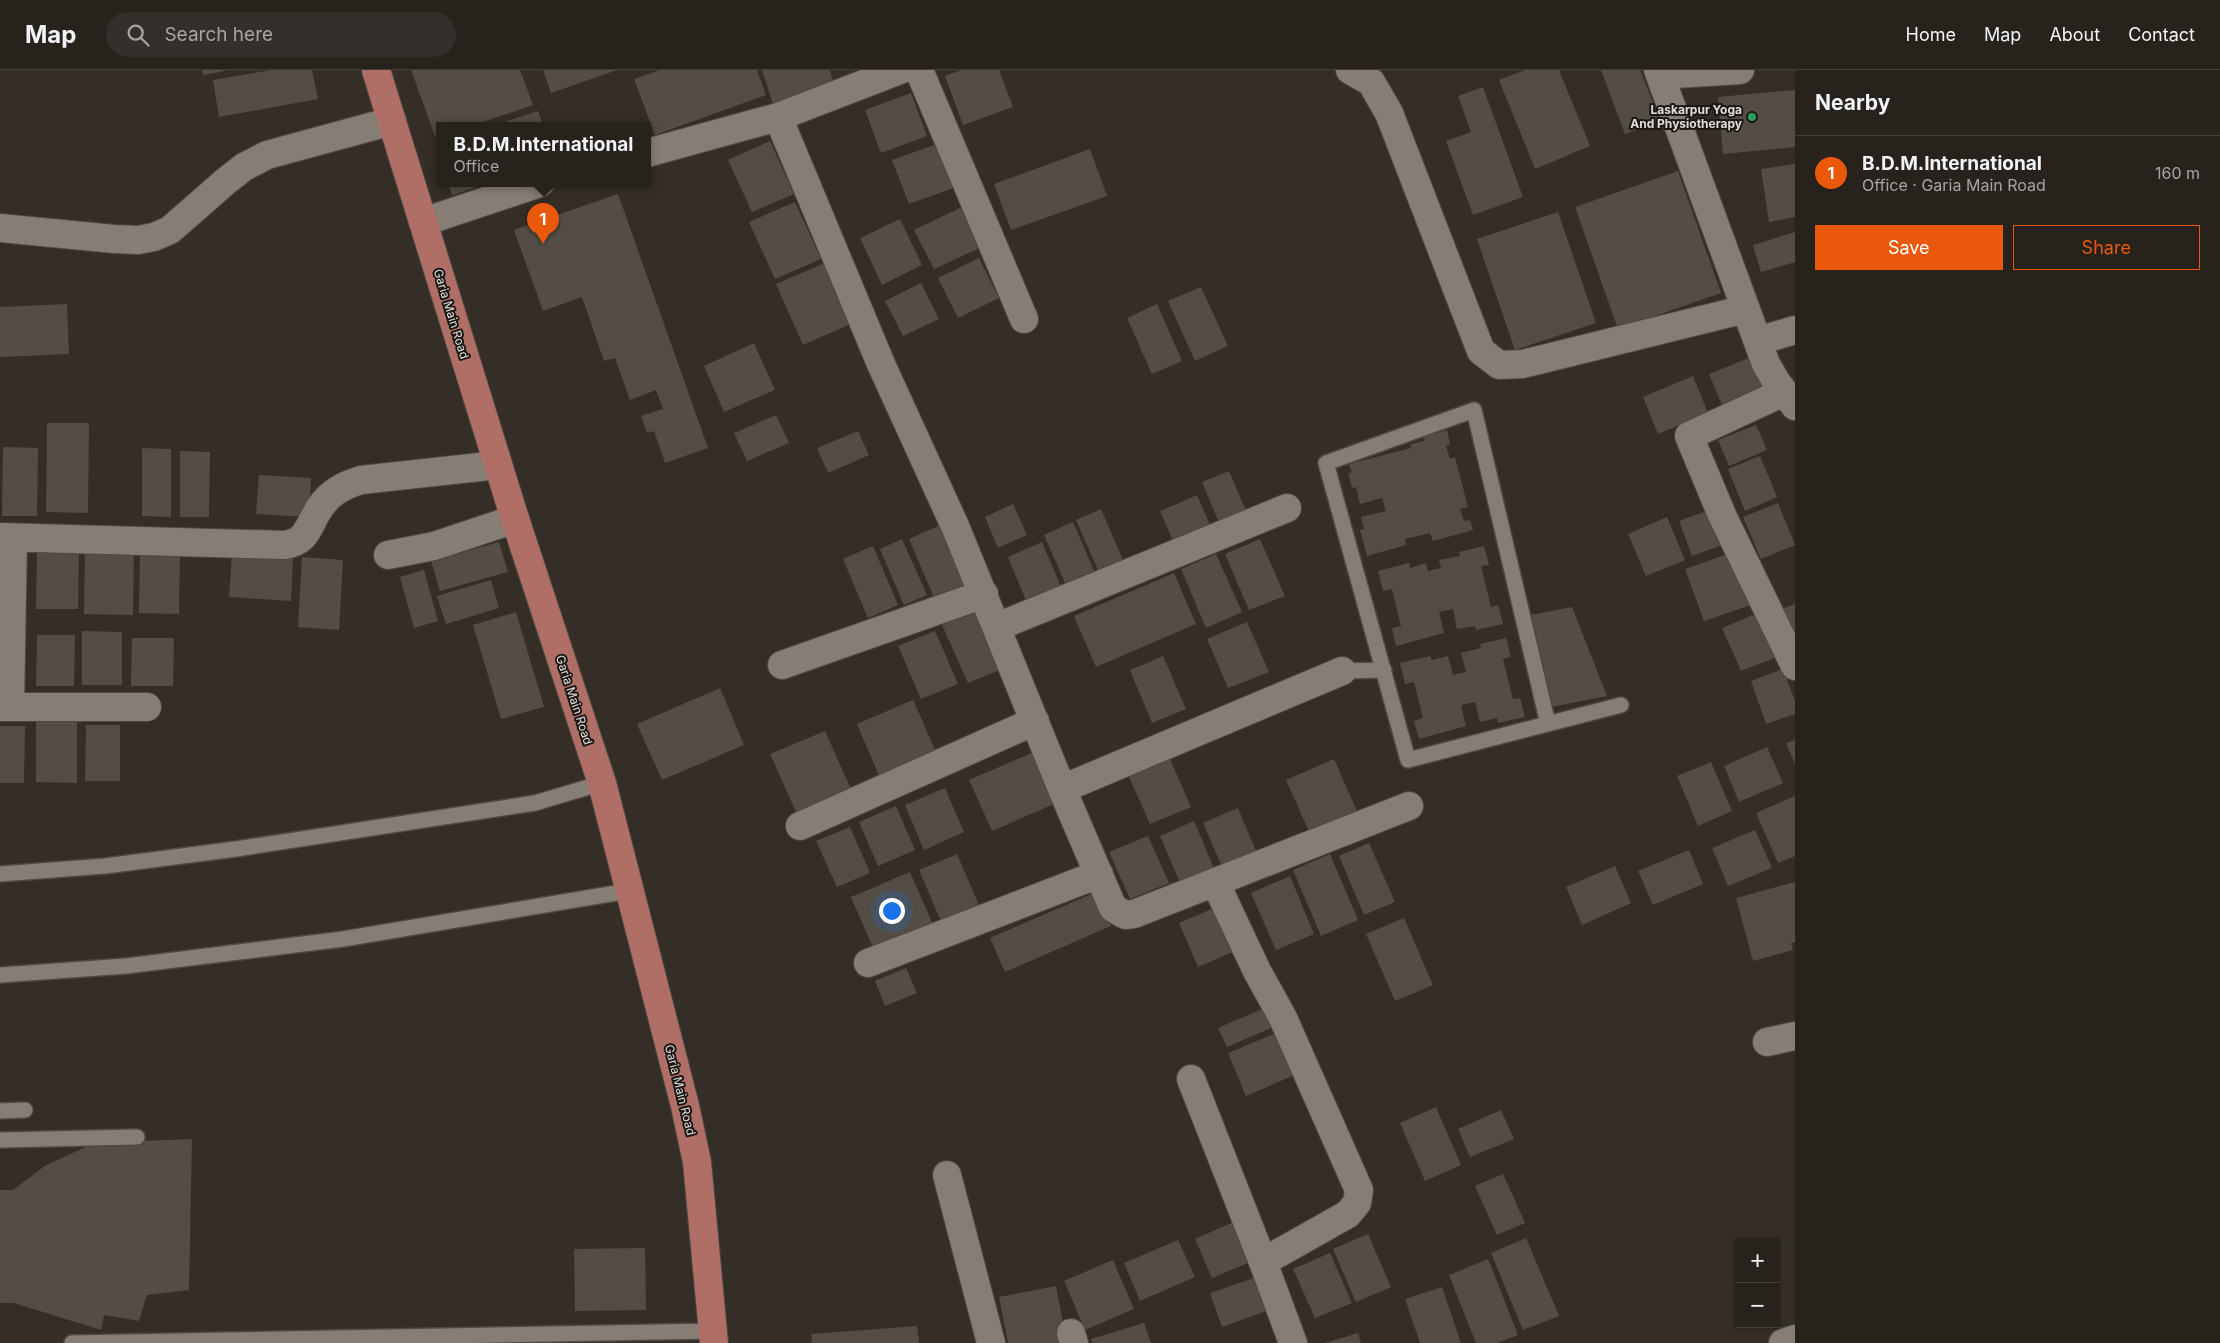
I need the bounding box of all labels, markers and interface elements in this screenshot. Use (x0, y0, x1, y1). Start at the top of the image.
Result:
search box (106, 12, 456, 57)
text: Map (25, 20, 76, 49)
icon: search (124, 21, 152, 49)
text: Search here (164, 23, 273, 46)
text: Home (1906, 24, 1956, 45)
text: Map (1984, 24, 2021, 45)
text: About (2049, 24, 2100, 45)
text: Contact (2128, 24, 2195, 45)
text: Nearby (1815, 90, 1890, 115)
place label: Laskarpur Yoga And Physiotherapy (1630, 102, 1743, 131)
marker: Laskarpur Yoga And Physiotherapy (1746, 111, 1758, 123)
popup (436, 122, 651, 187)
text: B.D.M.International (454, 133, 633, 156)
text: B.D.M.International (1862, 152, 2042, 175)
text: Office (454, 156, 499, 176)
text: 1 (1828, 163, 1834, 183)
text: 160 m (2155, 163, 2200, 183)
text: Office · Garia Main Road (1862, 175, 2046, 195)
pin: 1 (527, 203, 559, 244)
button: Save (1815, 225, 2003, 270)
button: Share (2013, 225, 2200, 270)
street label: Garia Main Road (431, 267, 472, 361)
street label: Garia Main Road (553, 653, 596, 747)
your location (879, 898, 905, 924)
street label: Garia Main Road (662, 1043, 699, 1137)
map controls (1735, 1238, 1780, 1328)
button: + (1735, 1238, 1780, 1283)
button: − (1735, 1283, 1780, 1328)

